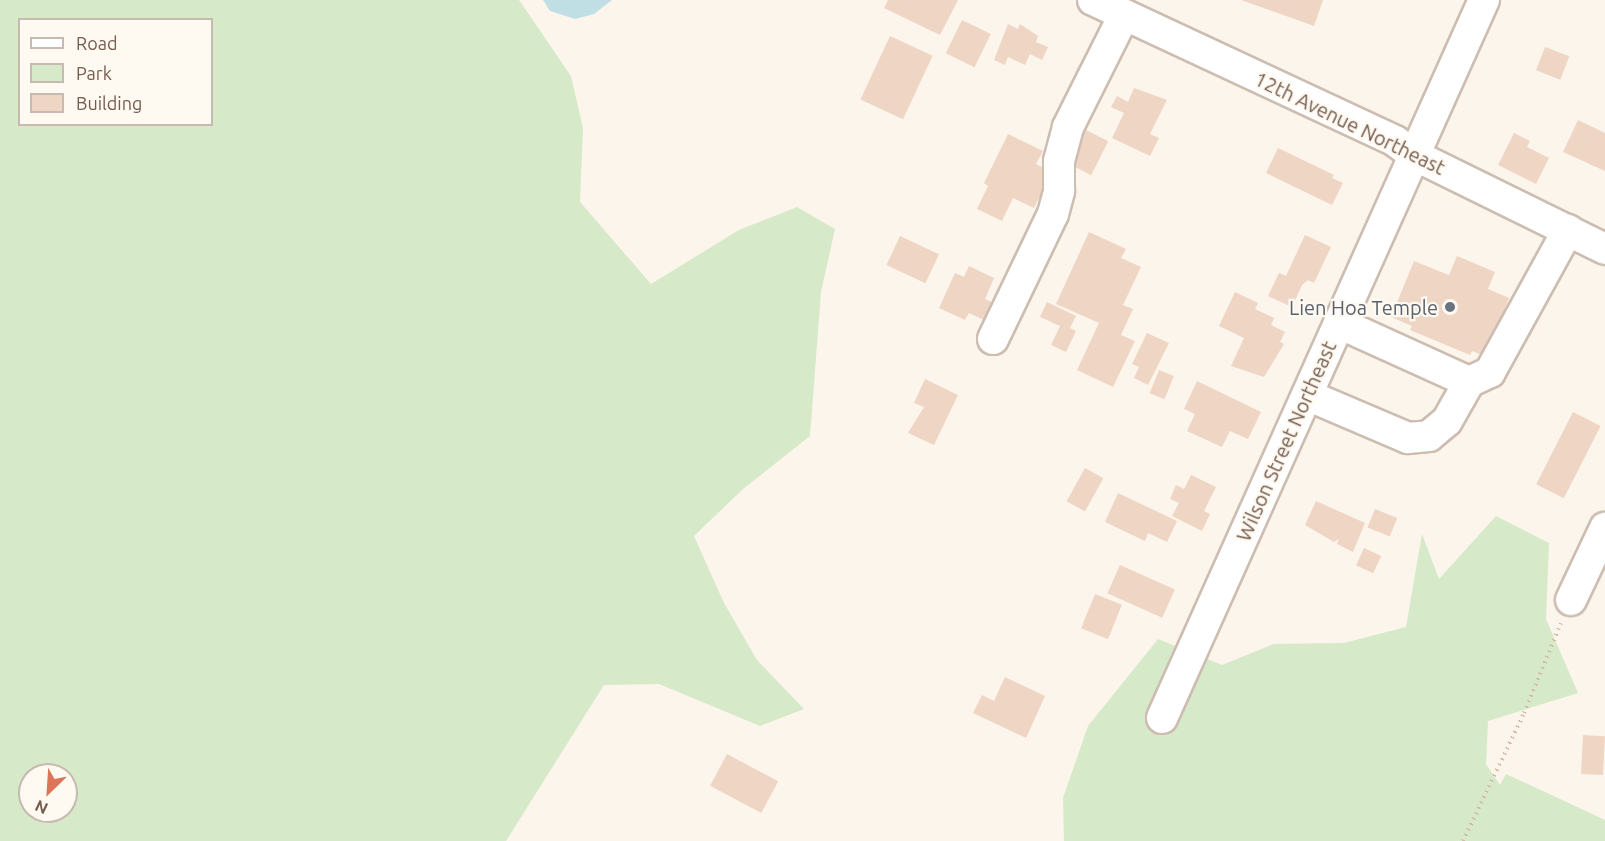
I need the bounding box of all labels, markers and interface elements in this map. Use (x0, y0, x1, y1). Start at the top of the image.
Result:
legend (18, 18, 213, 126)
text: Road (76, 33, 118, 53)
text: Park (76, 63, 112, 83)
street label: 12th Avenue Northeast (1251, 66, 1449, 180)
text: Building (76, 93, 142, 113)
place label: Lien Hoa Temple (1289, 295, 1438, 319)
marker: Lien Hoa Temple (1443, 300, 1457, 314)
street label: Wilson Street Northeast (1231, 337, 1341, 545)
north arrow (18, 763, 78, 823)
text: N (32, 797, 50, 818)

